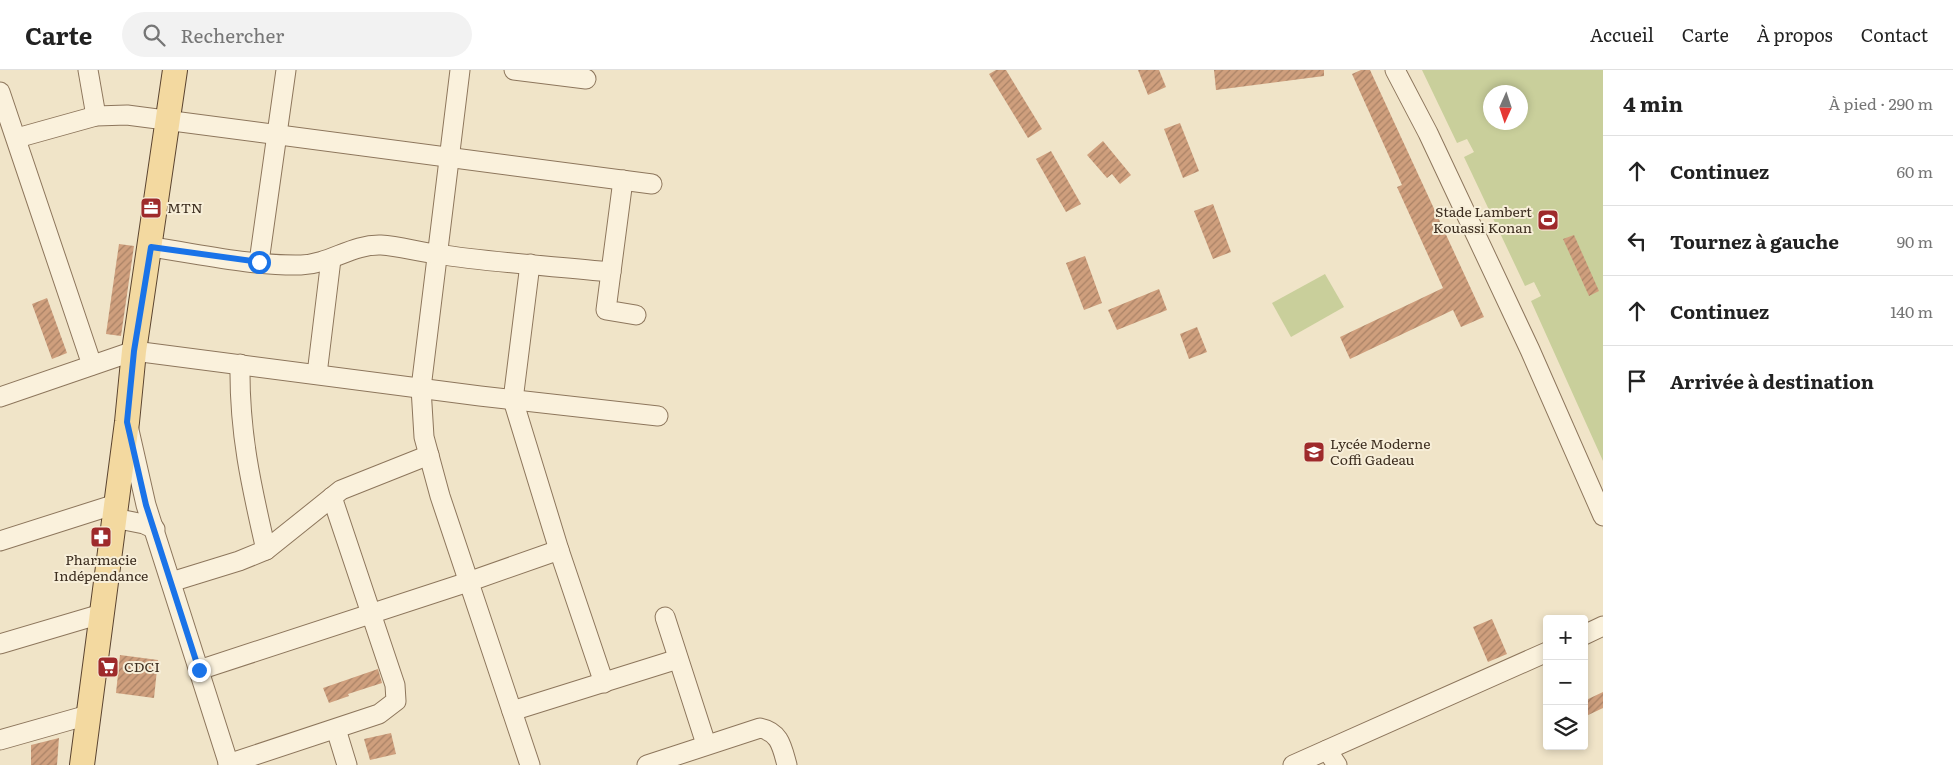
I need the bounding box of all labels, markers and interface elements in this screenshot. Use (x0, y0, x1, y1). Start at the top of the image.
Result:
search box (122, 12, 472, 57)
text: Carte (25, 17, 92, 52)
icon: search (140, 21, 168, 49)
text: Rechercher (180, 21, 284, 49)
text: Accueil (1590, 21, 1654, 48)
text: Carte (1682, 21, 1729, 48)
text: À propos (1757, 21, 1833, 48)
text: Contact (1861, 21, 1928, 48)
north arrow (1483, 85, 1528, 130)
text: 4 min (1623, 87, 1683, 118)
text: À pied · 290 m (1829, 91, 1933, 115)
icon: ahead (1623, 157, 1651, 185)
text: Continuez (1670, 157, 1769, 185)
text: 60 m (1896, 159, 1933, 183)
office icon: MTN (139, 196, 163, 220)
place label: MTN (167, 197, 203, 217)
place label: Stade Lambert Kouassi Konan (1433, 201, 1532, 237)
sports icon: Stade Lambert Kouassi Konan (1536, 208, 1560, 232)
icon: left (1623, 227, 1651, 255)
text: Tournez à gauche (1670, 227, 1839, 255)
text: 90 m (1897, 229, 1933, 253)
route start (248, 251, 271, 274)
icon: ahead (1623, 297, 1651, 325)
text: Continuez (1670, 297, 1769, 325)
text: 140 m (1890, 299, 1933, 323)
icon: arrive (1623, 367, 1651, 395)
text: Arrivée à destination (1670, 367, 1874, 395)
place label: Lycée Moderne Coffi Gadeau (1330, 433, 1431, 469)
school or university icon: Lycée Moderne Coffi Gadeau (1302, 440, 1326, 464)
pharmacy icon: Pharmacie Indépendance (89, 525, 113, 549)
place label: Pharmacie Indépendance (54, 549, 148, 585)
map controls (1543, 615, 1588, 750)
button: + (1543, 615, 1588, 660)
supermarket icon: CDCI (96, 655, 120, 679)
place label: CDCI (124, 656, 160, 676)
route end (188, 659, 211, 682)
button: − (1543, 660, 1588, 705)
button: layers (1543, 705, 1588, 750)

